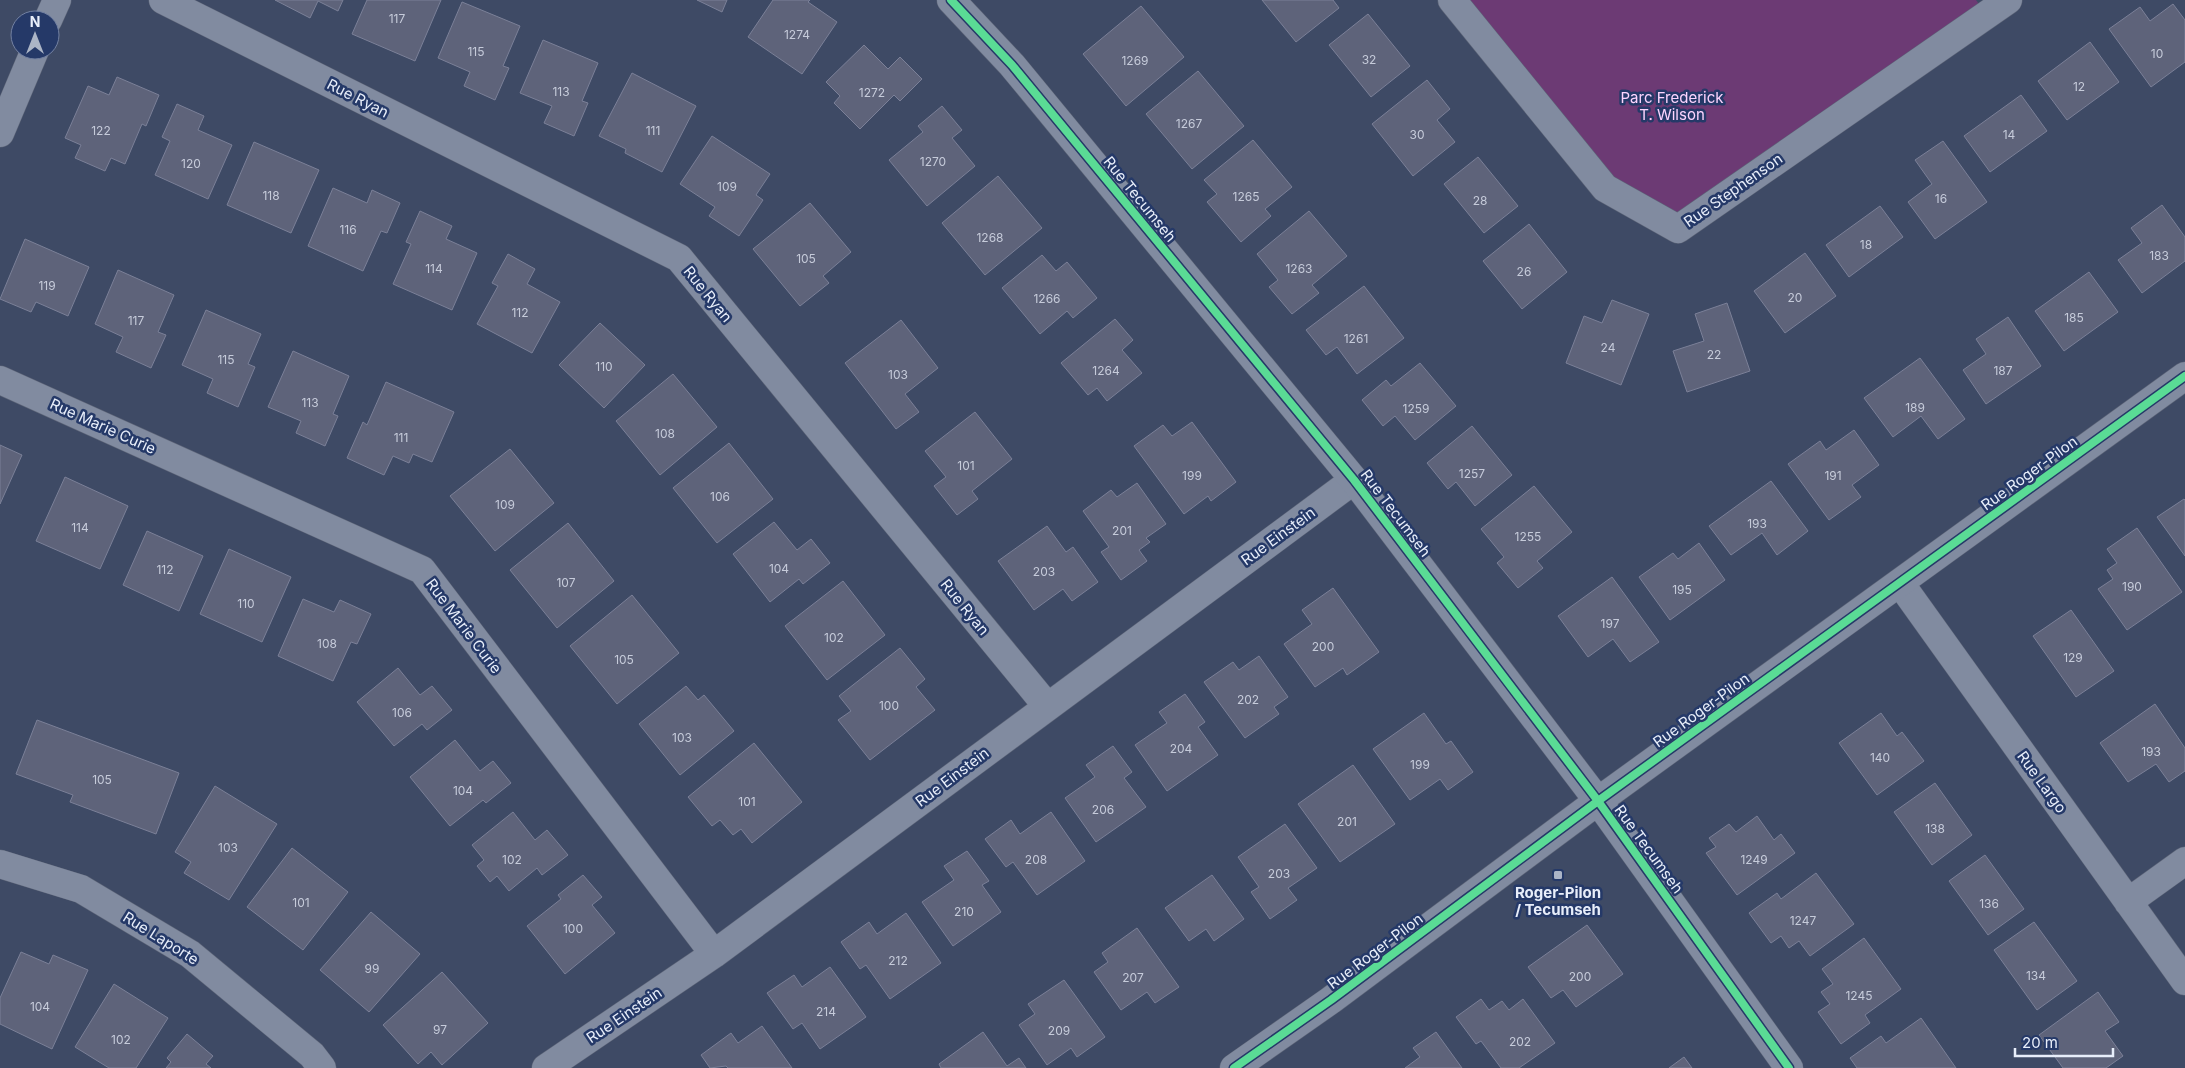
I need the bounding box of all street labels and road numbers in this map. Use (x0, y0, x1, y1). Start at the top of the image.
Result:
street label: Rue Ryan (324, 74, 392, 122)
street label: Rue Stephenson (1680, 149, 1786, 231)
street label: Rue Tecumseh (1100, 152, 1180, 246)
street label: Rue Ryan (680, 262, 736, 326)
street label: Rue Marie Curie (47, 394, 159, 458)
street label: Rue Roger-Pilon (1977, 432, 2081, 514)
street label: Rue Tecumseh (1357, 465, 1435, 561)
street label: Rue Einstein (1237, 503, 1319, 569)
street label: Rue Marie Curie (422, 575, 506, 677)
street label: Rue Ryan (937, 575, 993, 639)
street label: Rue Roger-Pilon (1649, 669, 1753, 751)
street label: Rue Einstein (912, 743, 992, 811)
street label: Rue Largo (2013, 747, 2071, 817)
street label: Rue Tecumseh (1610, 801, 1688, 897)
street label: Rue Laporte (120, 907, 202, 969)
street label: Rue Roger-Pilon (1324, 909, 1426, 993)
street label: Rue Einstein (583, 983, 665, 1047)

